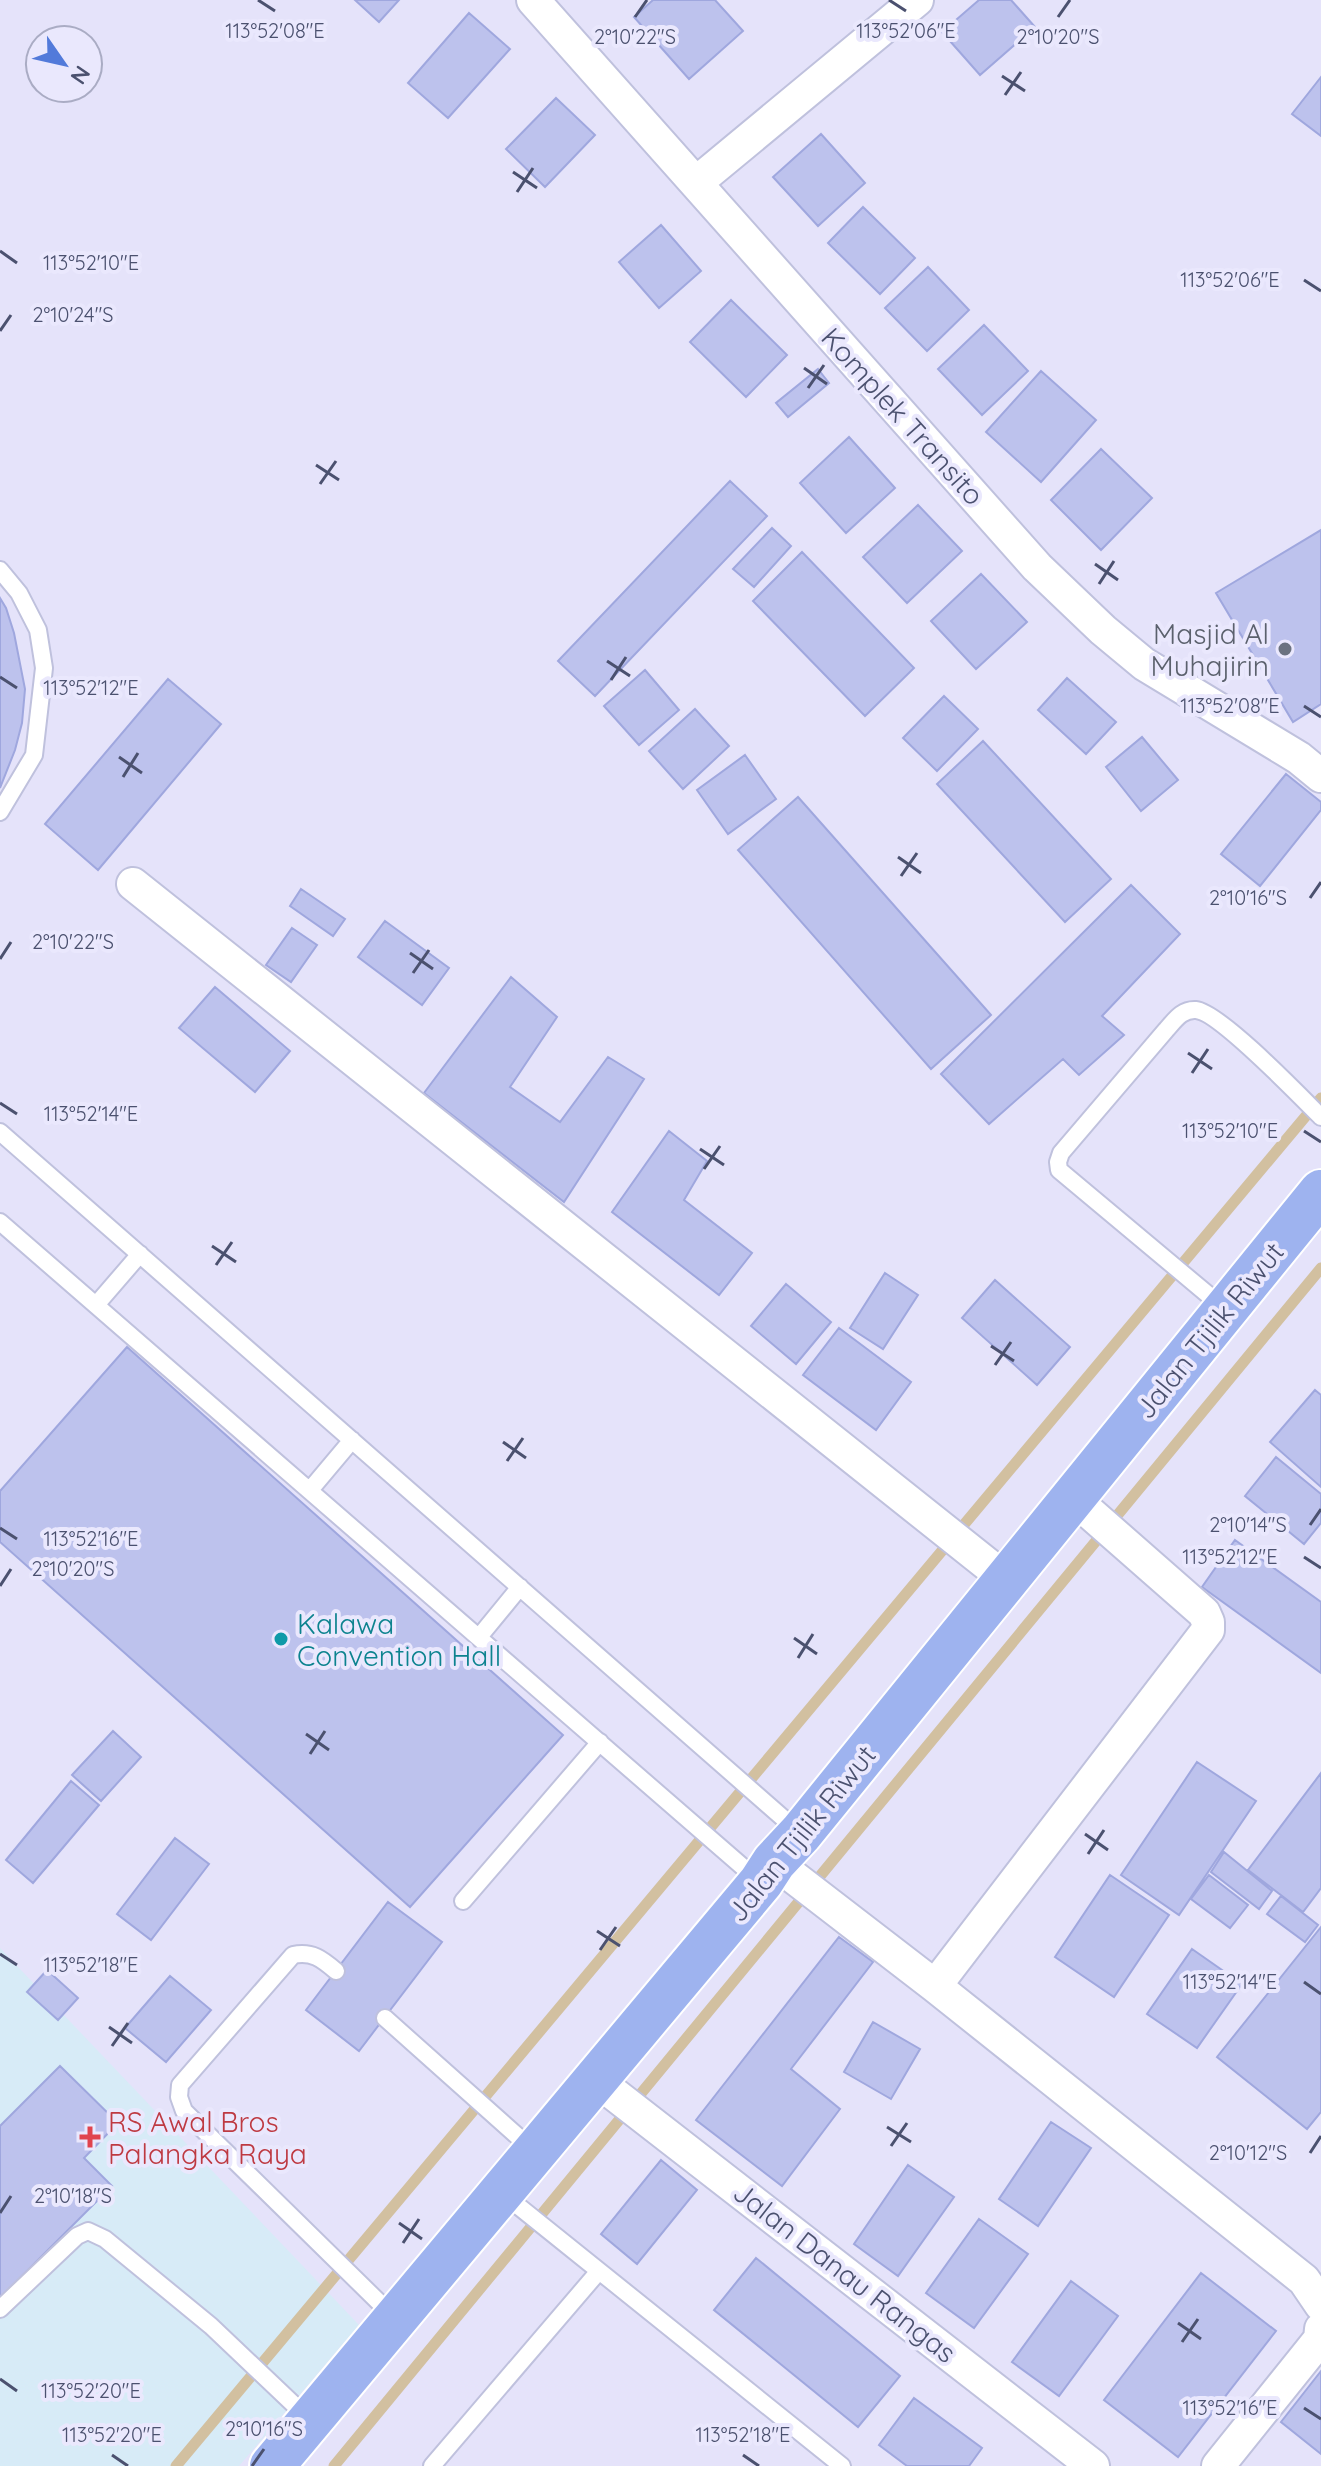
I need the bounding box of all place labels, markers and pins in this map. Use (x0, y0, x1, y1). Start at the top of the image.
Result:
place label: Masjid Al Muhajirin (1151, 616, 1269, 683)
marker: Masjid Al Muhajirin (1276, 640, 1294, 658)
place label: Kalawa Convention Hall (297, 1606, 501, 1673)
marker: Kalawa Convention Hall (272, 1630, 290, 1648)
place label: RS Awal Bros Palangka Raya (108, 2104, 307, 2171)
marker: RS Awal Bros Palangka Raya (79, 2126, 101, 2148)

